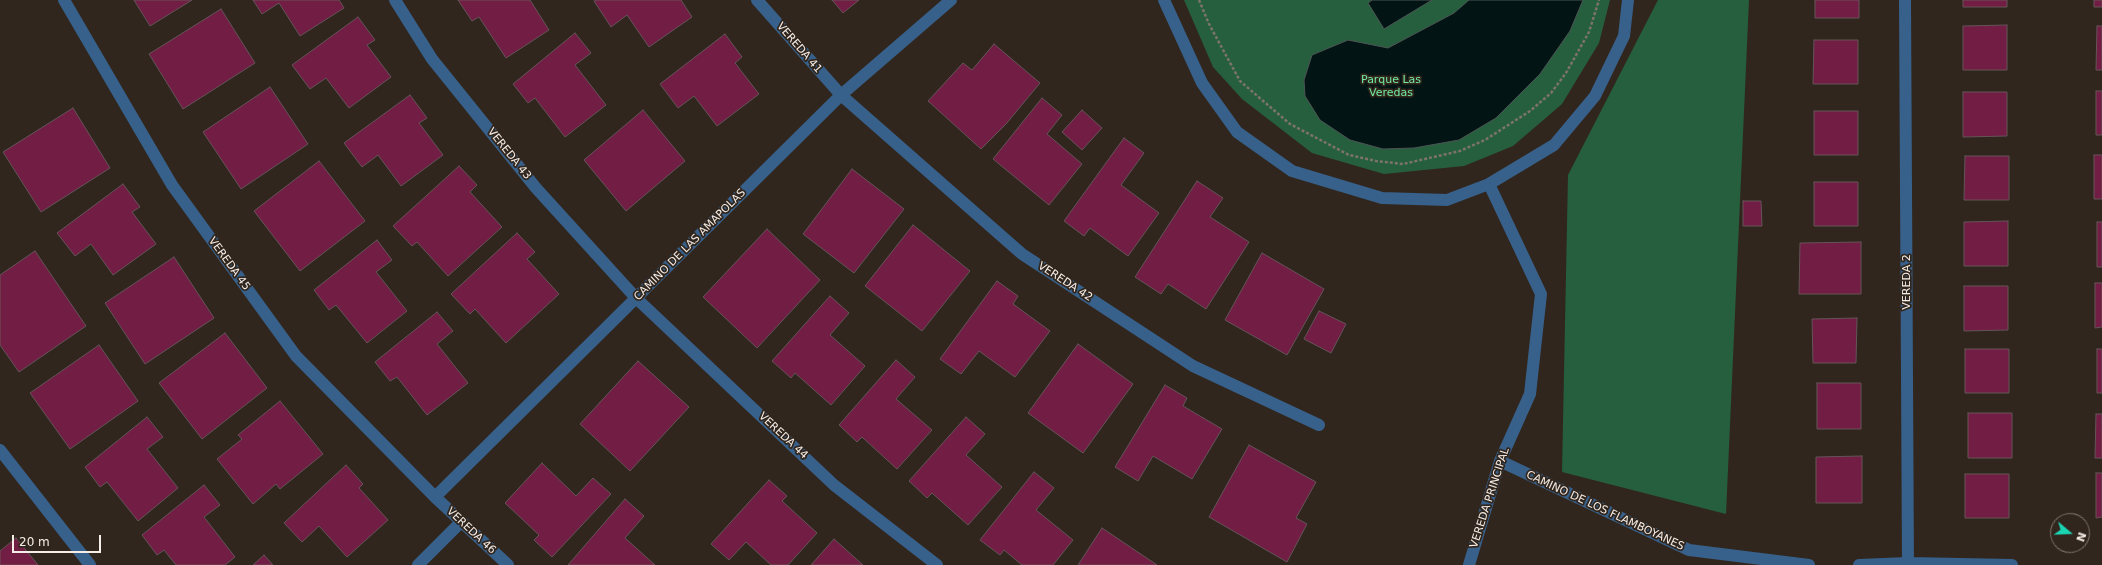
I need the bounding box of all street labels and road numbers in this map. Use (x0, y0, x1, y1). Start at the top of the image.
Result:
street label: VEREDA 41 (774, 20, 824, 76)
street label: VEREDA 43 (484, 126, 534, 182)
street label: CAMINO DE LAS AMAPOLAS (631, 186, 749, 304)
street label: VEREDA 45 (205, 235, 253, 293)
street label: VEREDA 2 (1900, 254, 1914, 310)
street label: VEREDA 42 (1035, 259, 1095, 305)
street label: VEREDA 44 (756, 410, 810, 462)
street label: VEREDA PRINCIPAL (1468, 446, 1512, 550)
street label: CAMINO DE LOS FLAMBOYANES (1524, 469, 1686, 553)
street label: VEREDA 46 (444, 505, 498, 557)

